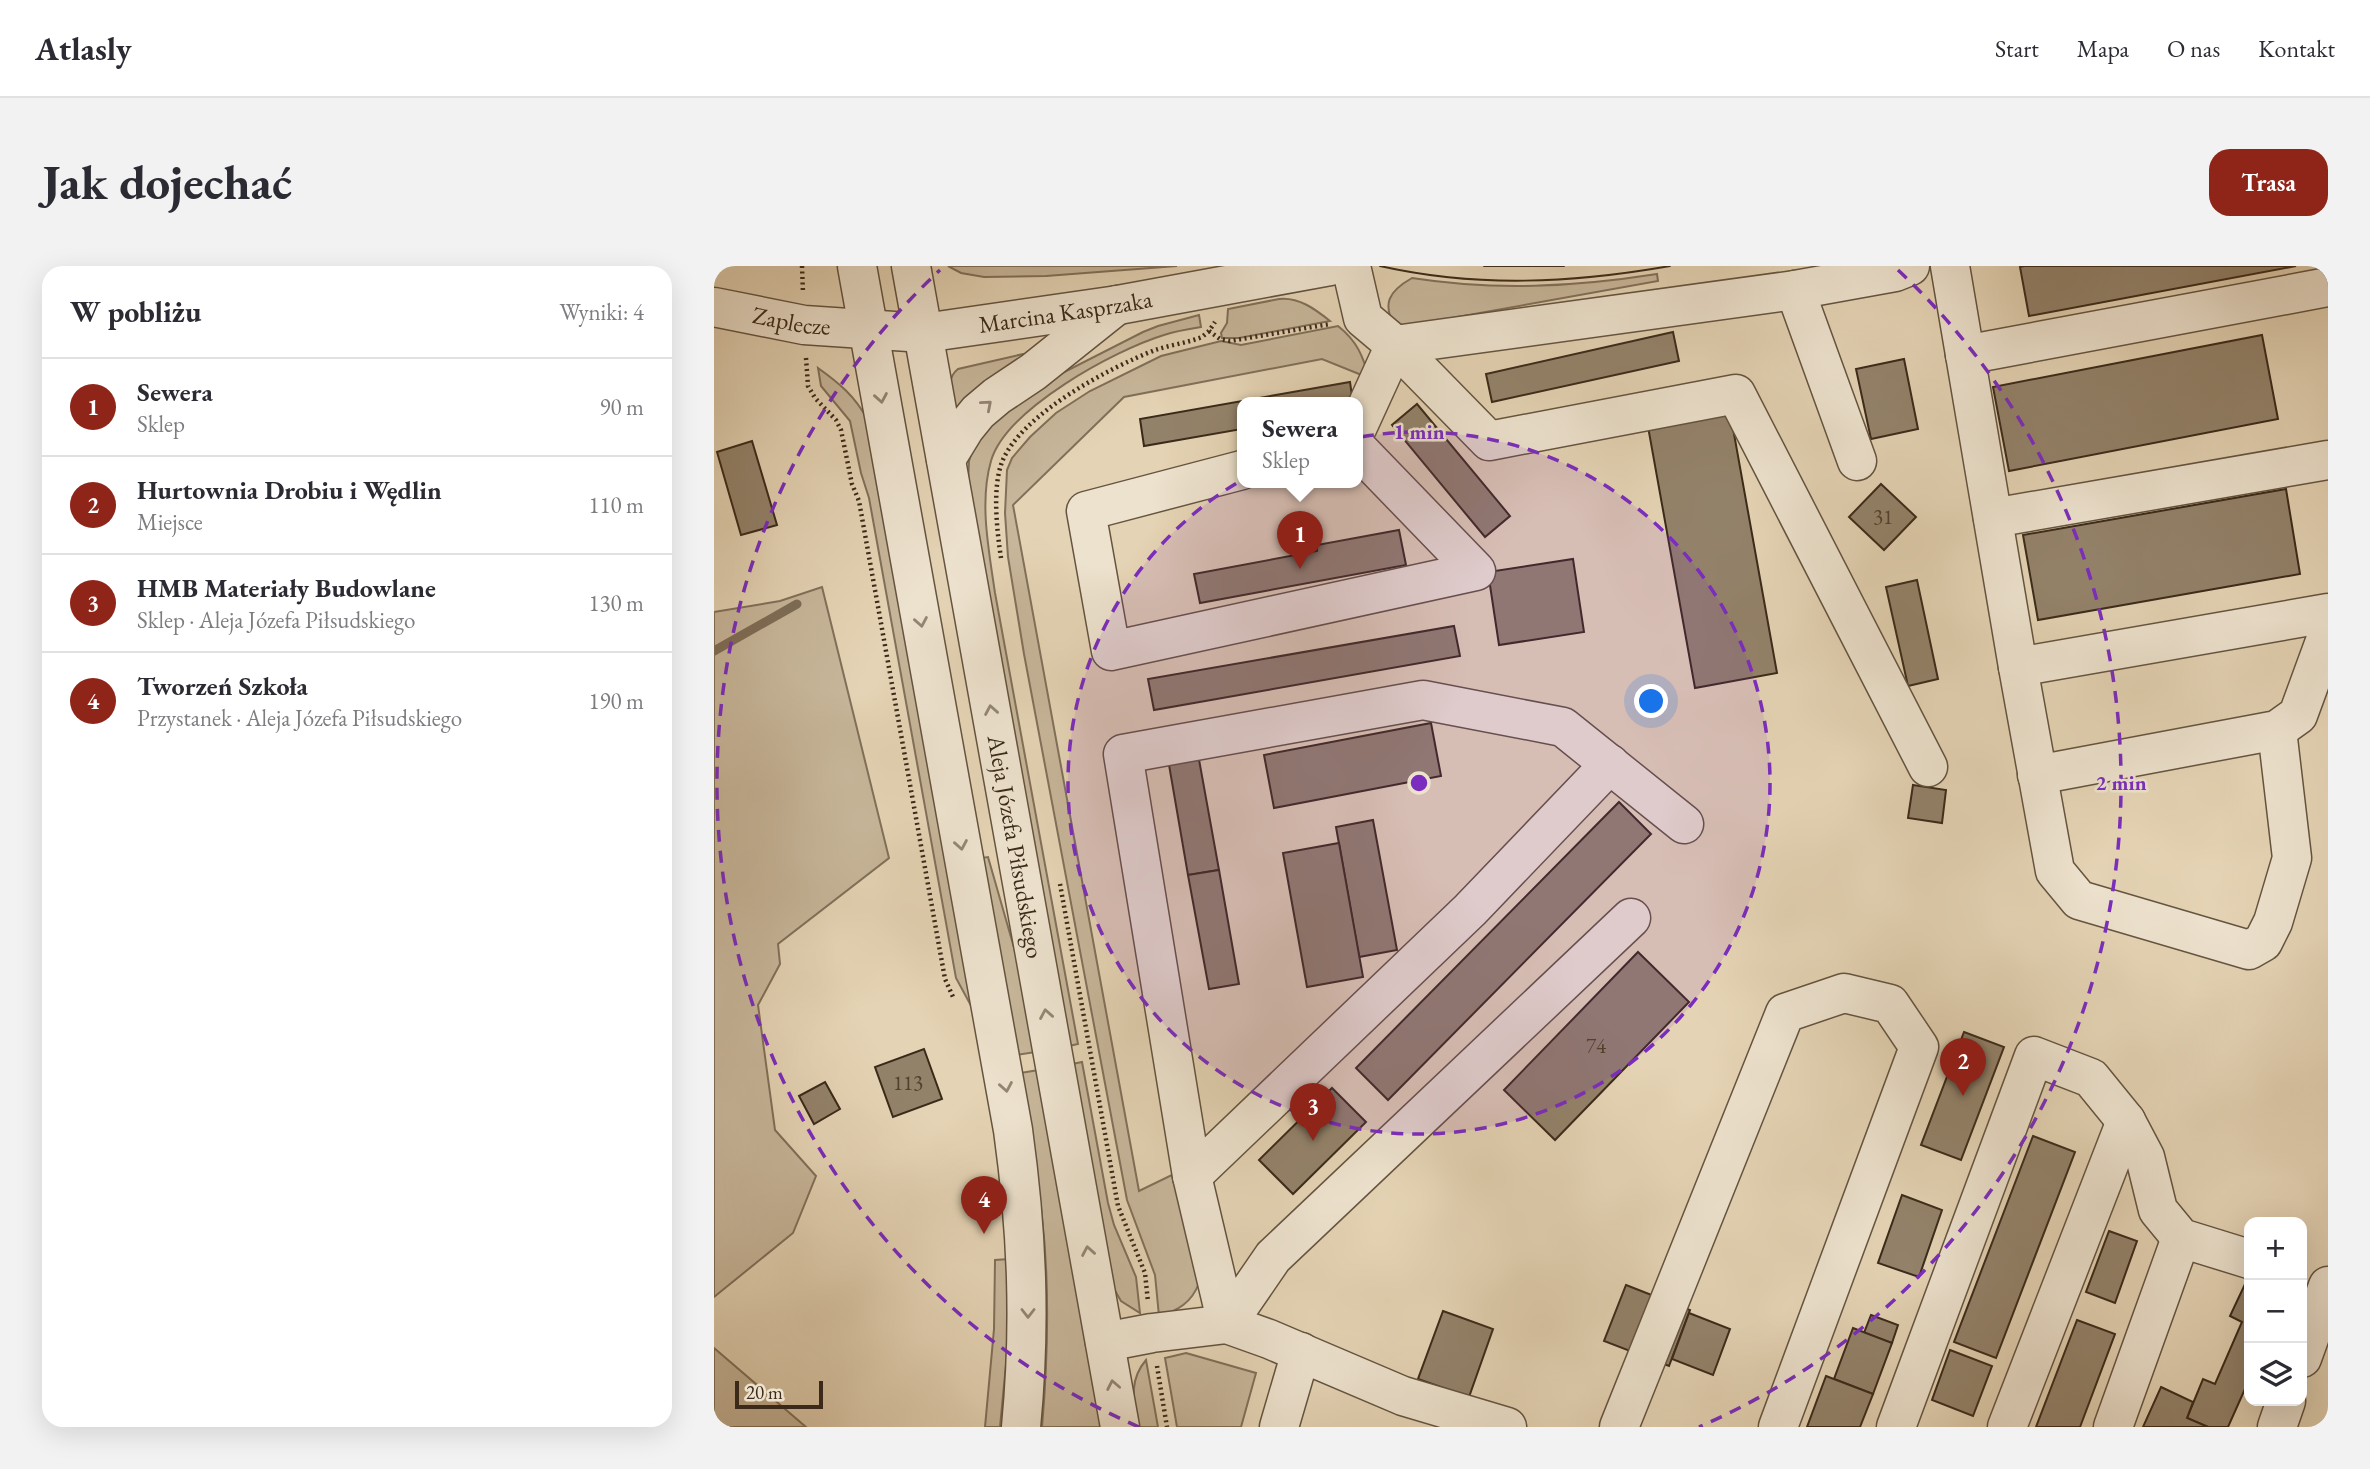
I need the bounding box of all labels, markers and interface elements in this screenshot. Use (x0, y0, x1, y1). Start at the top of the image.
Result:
text: Atlasly (35, 27, 132, 70)
text: Start (1995, 33, 2039, 64)
text: Mapa (2077, 33, 2129, 64)
text: O nas (2167, 33, 2220, 64)
text: Kontakt (2258, 33, 2335, 64)
button: Trasa (2209, 149, 2328, 216)
text: Jak dojechać (42, 150, 292, 214)
street label: Marcina Kasprzaka (976, 283, 1155, 340)
text: W pobliżu (70, 292, 201, 331)
text: Wyniki: 4 (560, 297, 644, 327)
street label: Zaplecze (750, 299, 832, 342)
text: Sewera (137, 375, 213, 409)
text: 1 (87, 392, 99, 422)
text: 90 m (599, 392, 644, 422)
one-way arrow (873, 392, 888, 404)
popup (1237, 397, 1363, 488)
one-way arrow (979, 401, 992, 413)
text: Sklep (137, 409, 185, 439)
text: Sewera (1262, 411, 1338, 445)
text: 1 min (1393, 418, 1445, 445)
text: Sklep (1262, 445, 1310, 475)
text: Hurtownia Drobiu i Wędlin (137, 473, 442, 507)
text: 2 (87, 490, 99, 520)
text: 110 m (588, 490, 644, 520)
house number: 31 (1873, 503, 1893, 530)
text: Miejsce (137, 507, 203, 537)
pin: 1 (1277, 511, 1323, 569)
text: HMB Materiały Budowlane (137, 571, 436, 605)
text: 3 (87, 588, 99, 618)
text: 130 m (588, 588, 644, 618)
text: Sklep · Aleja Józefa Piłsudskiego (137, 605, 415, 635)
one-way arrow (913, 616, 928, 627)
text: Tworzeń Szkoła (137, 669, 308, 703)
your location (1634, 684, 1668, 718)
text: 4 (87, 686, 99, 716)
text: 190 m (588, 686, 644, 716)
text: Przystanek · Aleja Józefa Piłsudskiego (137, 703, 462, 733)
one-way arrow (984, 704, 999, 716)
street label: Aleja Józefa Piłsudskiego (981, 732, 1051, 961)
text: 2 min (2095, 769, 2147, 796)
centre of rings (1407, 771, 1431, 795)
one-way arrow (953, 839, 968, 851)
one-way arrow (1039, 1008, 1054, 1020)
house number: 74 (1586, 1032, 1607, 1059)
pin: 2 (1940, 1038, 1986, 1096)
house number: 113 (893, 1069, 923, 1096)
one-way arrow (998, 1081, 1013, 1092)
pin: 3 (1290, 1083, 1336, 1141)
pin: 4 (961, 1176, 1007, 1234)
map controls (2244, 1217, 2307, 1406)
button: + (2244, 1217, 2307, 1280)
one-way arrow (1082, 1245, 1097, 1257)
button: − (2244, 1280, 2307, 1343)
one-way arrow (1020, 1308, 1036, 1318)
button: layers (2244, 1343, 2307, 1406)
scale bar (735, 1378, 822, 1410)
one-way arrow (1106, 1379, 1121, 1391)
text: 20 m (746, 1380, 783, 1405)

